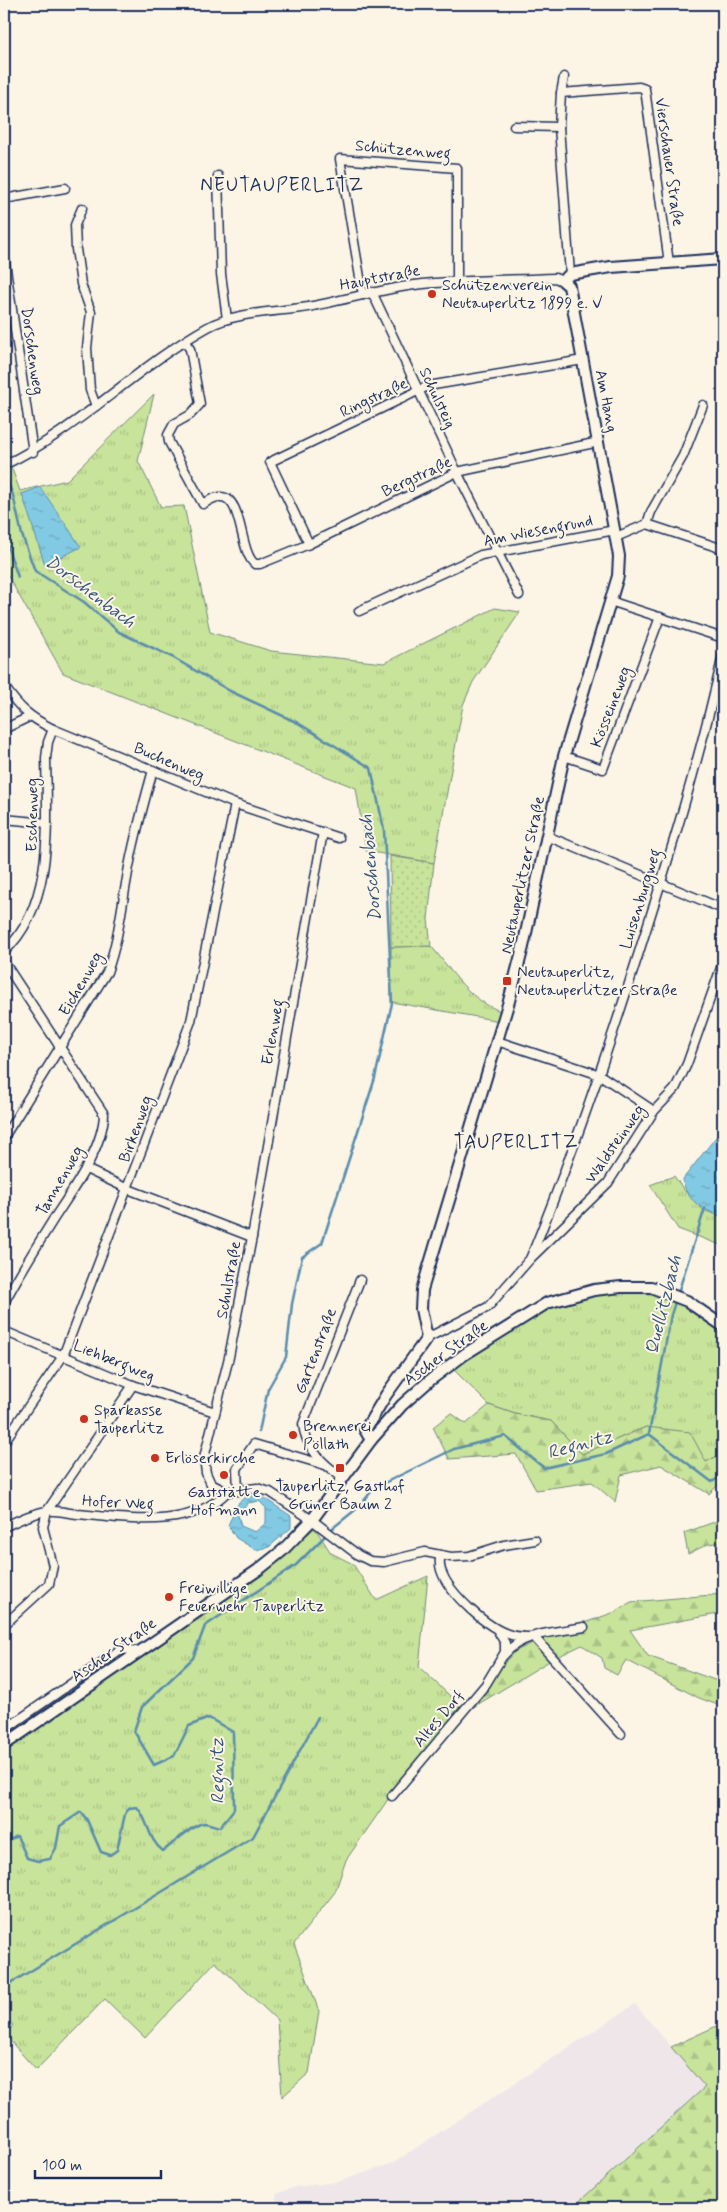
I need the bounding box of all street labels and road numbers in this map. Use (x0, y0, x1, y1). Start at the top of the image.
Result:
street label: Vierschauer Straße (650, 96, 688, 228)
street label: Schützenweg (354, 135, 452, 166)
street label: Hauptstraße (338, 260, 422, 296)
street label: Dorschenweg (14, 306, 49, 396)
street label: Schulsteig (414, 364, 460, 432)
street label: Am Hang (590, 368, 622, 434)
street label: Ringstraße (337, 373, 412, 424)
street label: Bergstraße (378, 452, 456, 503)
street label: Am Wiesengrund (482, 510, 595, 553)
street label: Kösseineweg (586, 663, 637, 751)
street label: Buchenweg (130, 738, 208, 787)
street label: Eschenweg (22, 778, 44, 852)
street label: Neutauperlitzer Straße (496, 794, 550, 956)
street label: Luisenburgweg (616, 846, 667, 952)
street label: Eichenweg (54, 948, 109, 1020)
street label: Erlenweg (257, 998, 290, 1067)
street label: Birkenweg (114, 1093, 159, 1166)
street label: Waldsteinweg (580, 1100, 651, 1188)
street label: Tannenweg (31, 1142, 89, 1220)
street label: Schulstraße (212, 1239, 246, 1321)
street label: Gartenstraße (290, 1305, 342, 1397)
street label: Ascher Straße (400, 1315, 492, 1391)
street label: Liehbergweg (70, 1335, 158, 1388)
street label: Hofer Weg (81, 1491, 155, 1516)
street label: Ascher Straße (67, 1613, 161, 1687)
street label: Altes Dorf (409, 1686, 469, 1752)

